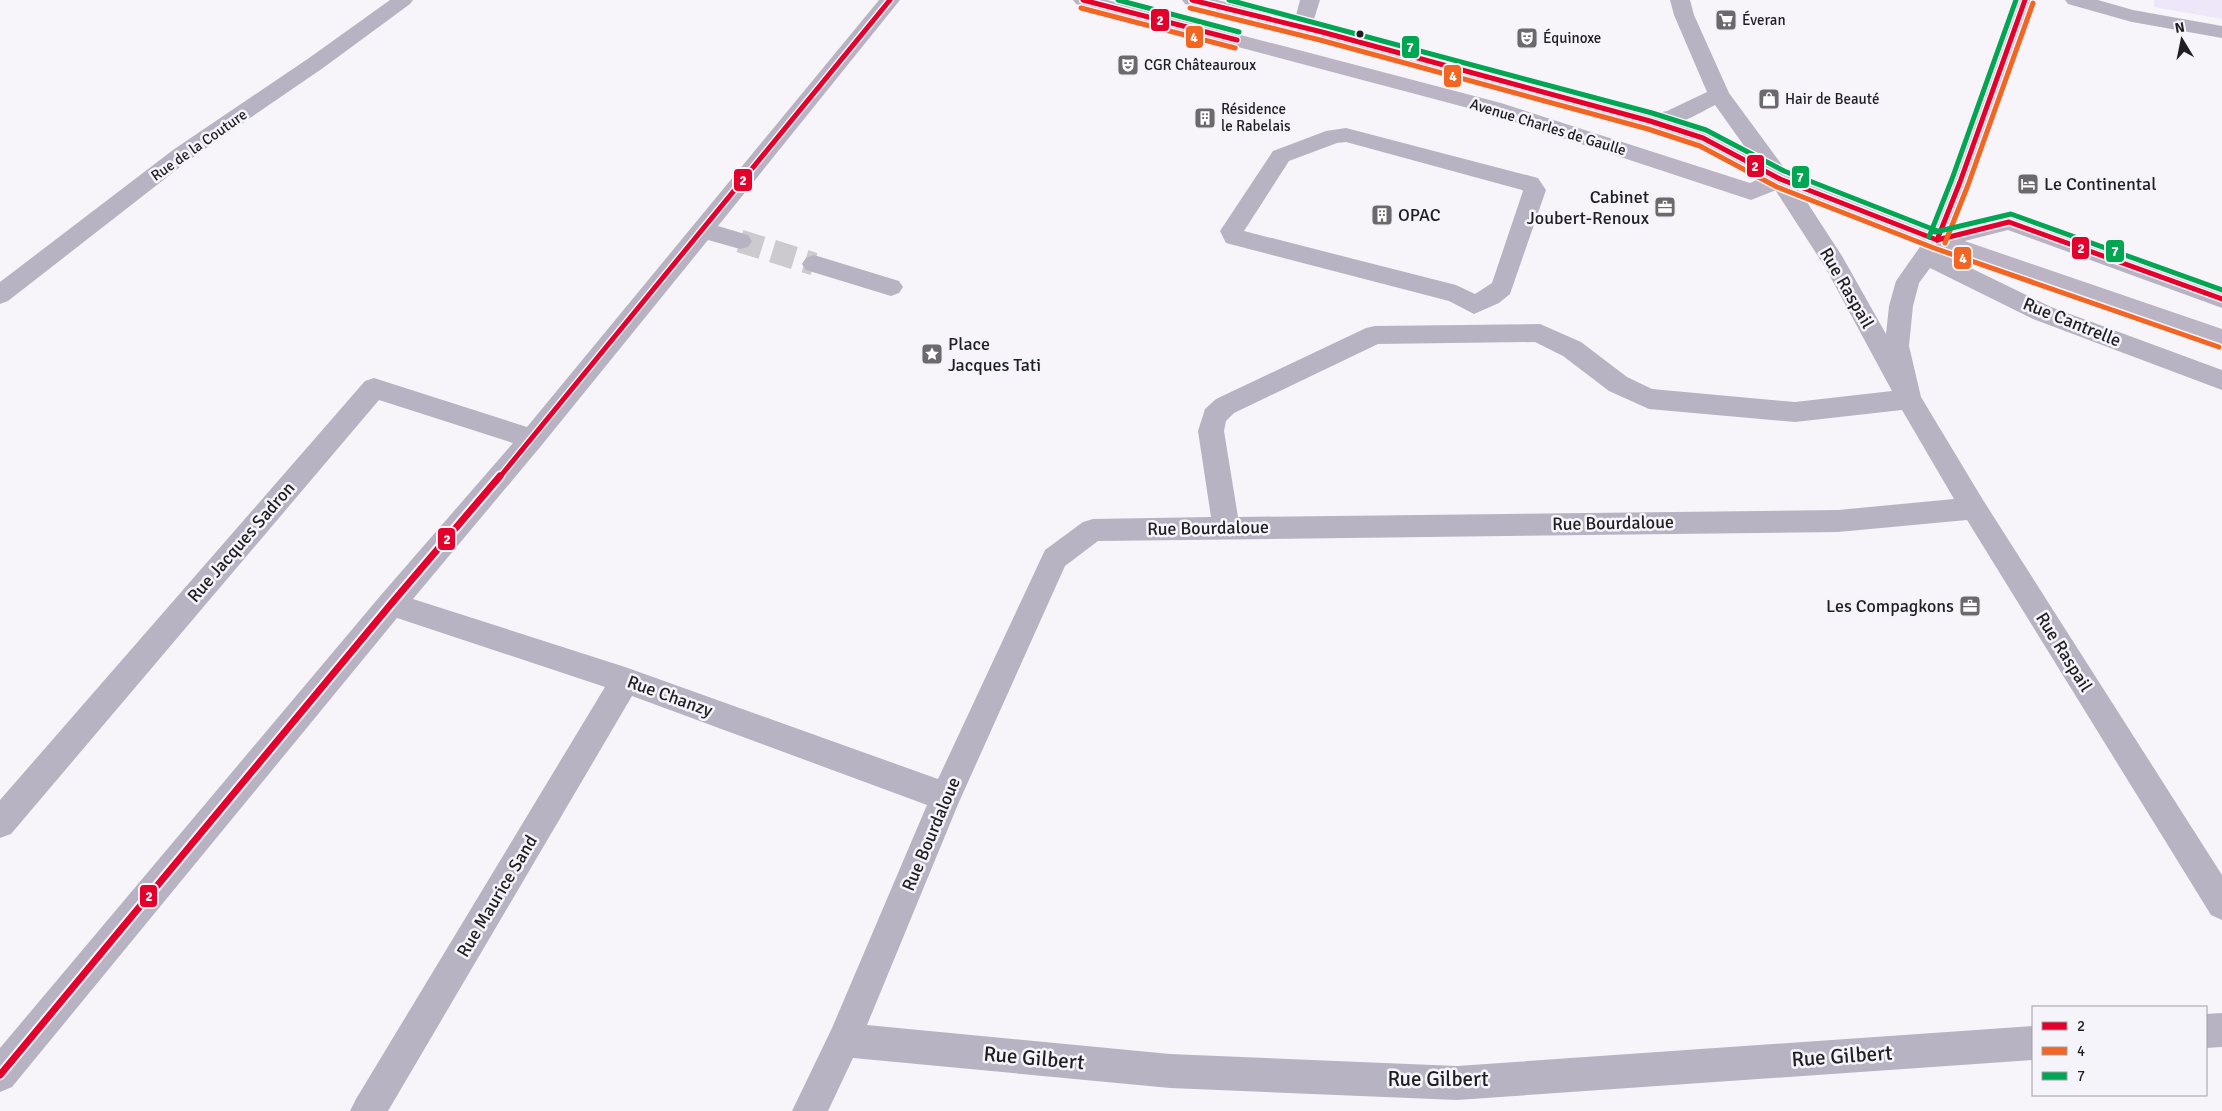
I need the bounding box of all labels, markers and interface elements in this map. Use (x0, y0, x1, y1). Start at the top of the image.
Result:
line badge: 2 (1150, 8, 1170, 32)
supermarket icon: Éveran (1714, 8, 1738, 32)
place label: Éveran (1742, 10, 1786, 29)
text: 2 (1156, 12, 1164, 29)
north arrow (2157, 15, 2207, 65)
text: N (2174, 18, 2186, 37)
line badge: 4 (1185, 25, 1204, 49)
theatre icon: Équinoxe (1515, 26, 1539, 50)
place label: Équinoxe (1543, 28, 1601, 47)
text: 4 (1190, 29, 1198, 46)
unlabelled marker (1355, 29, 1365, 39)
line badge: 7 (1401, 35, 1420, 59)
text: 7 (1406, 39, 1414, 56)
theatre icon: CGR Châteauroux (1116, 53, 1140, 77)
place label: CGR Châteauroux (1144, 56, 1256, 74)
line badge: 4 (1443, 64, 1462, 88)
text: 4 (1449, 68, 1457, 85)
shop icon: Hair de Beauté (1757, 87, 1781, 111)
place label: Hair de Beauté (1785, 90, 1879, 108)
street label: Avenue Charles de Gaulle (1468, 95, 1628, 159)
place label: Résidence le Rabelais (1221, 100, 1291, 135)
street label: Rue de la Couture (148, 105, 250, 185)
building icon: Résidence le Rabelais (1193, 106, 1217, 130)
line badge: 2 (1746, 154, 1765, 178)
text: 2 (1751, 158, 1759, 175)
line badge: 7 (1791, 165, 1810, 189)
line badge: 2 (733, 168, 753, 192)
text: 7 (1796, 169, 1804, 186)
text: 2 (739, 172, 747, 189)
hotel icon: Le Continental (2016, 172, 2040, 196)
place label: Le Continental (2044, 173, 2157, 195)
place label: Cabinet Joubert-Renoux (1527, 186, 1650, 229)
office icon: Cabinet Joubert-Renoux (1653, 195, 1677, 219)
building icon: OPAC (1370, 203, 1394, 227)
place label: OPAC (1398, 204, 1441, 226)
line badge: 2 (2071, 236, 2090, 260)
line badge: 7 (2105, 239, 2125, 263)
text: 2 (2077, 240, 2085, 257)
text: 7 (2111, 243, 2119, 260)
street label: Rue Raspail (1815, 244, 1879, 332)
line badge: 4 (1953, 246, 1972, 270)
text: 4 (1959, 250, 1967, 267)
street label: Rue Cantrelle (2020, 292, 2124, 352)
place label: Place Jacques Tati (948, 333, 1041, 376)
place icon: Place Jacques Tati (920, 342, 944, 366)
street label: Rue Jacques Sadron (183, 477, 299, 607)
street label: Rue Bourdaloue (1552, 511, 1674, 535)
street label: Rue Bourdaloue (1147, 516, 1269, 540)
line badge: 2 (437, 527, 456, 551)
text: 2 (443, 531, 451, 548)
office icon: Les Compagkons (1958, 594, 1982, 618)
place label: Les Compagkons (1826, 595, 1954, 617)
street label: Rue Raspail (2031, 608, 2097, 696)
street label: Rue Chanzy (624, 670, 716, 722)
street label: Rue Bourdaloue (897, 774, 965, 894)
street label: Rue Maurice Sand (452, 831, 542, 961)
line badge: 2 (139, 884, 158, 908)
text: 2 (145, 888, 153, 905)
legend (2032, 1006, 2207, 1096)
text: 2 (2077, 1017, 2085, 1035)
street label: Rue Gilbert (1791, 1040, 1893, 1072)
street label: Rue Gilbert (982, 1041, 1086, 1075)
text: 4 (2077, 1042, 2085, 1060)
street label: Rue Gilbert (1387, 1066, 1489, 1092)
text: 7 (2077, 1067, 2085, 1085)

